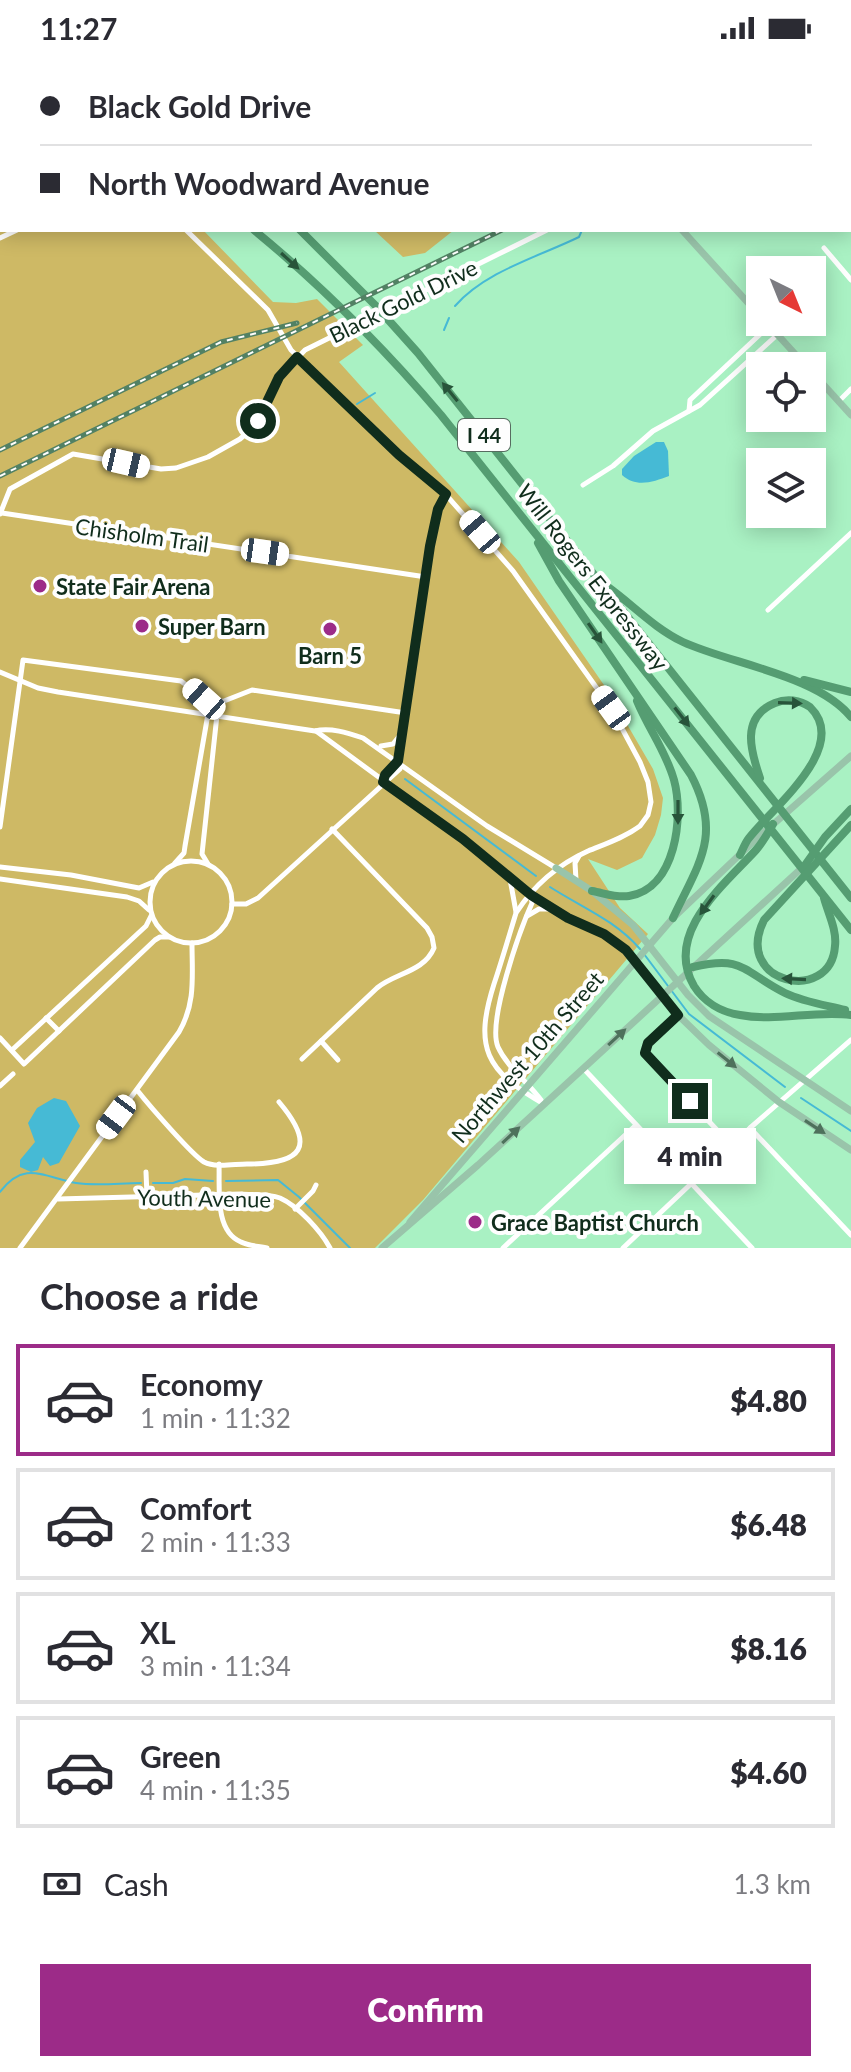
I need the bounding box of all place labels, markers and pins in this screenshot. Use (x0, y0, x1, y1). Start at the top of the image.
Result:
place label: State Fair Arena (56, 573, 211, 600)
marker: State Fair Arena (31, 577, 49, 595)
place label: Super Barn (158, 613, 266, 640)
marker: Super Barn (133, 617, 151, 635)
marker: Barn 5 (321, 620, 339, 638)
place label: Barn 5 (298, 642, 362, 669)
place label: Grace Baptist Church (491, 1209, 699, 1236)
marker: Grace Baptist Church (466, 1213, 484, 1231)

